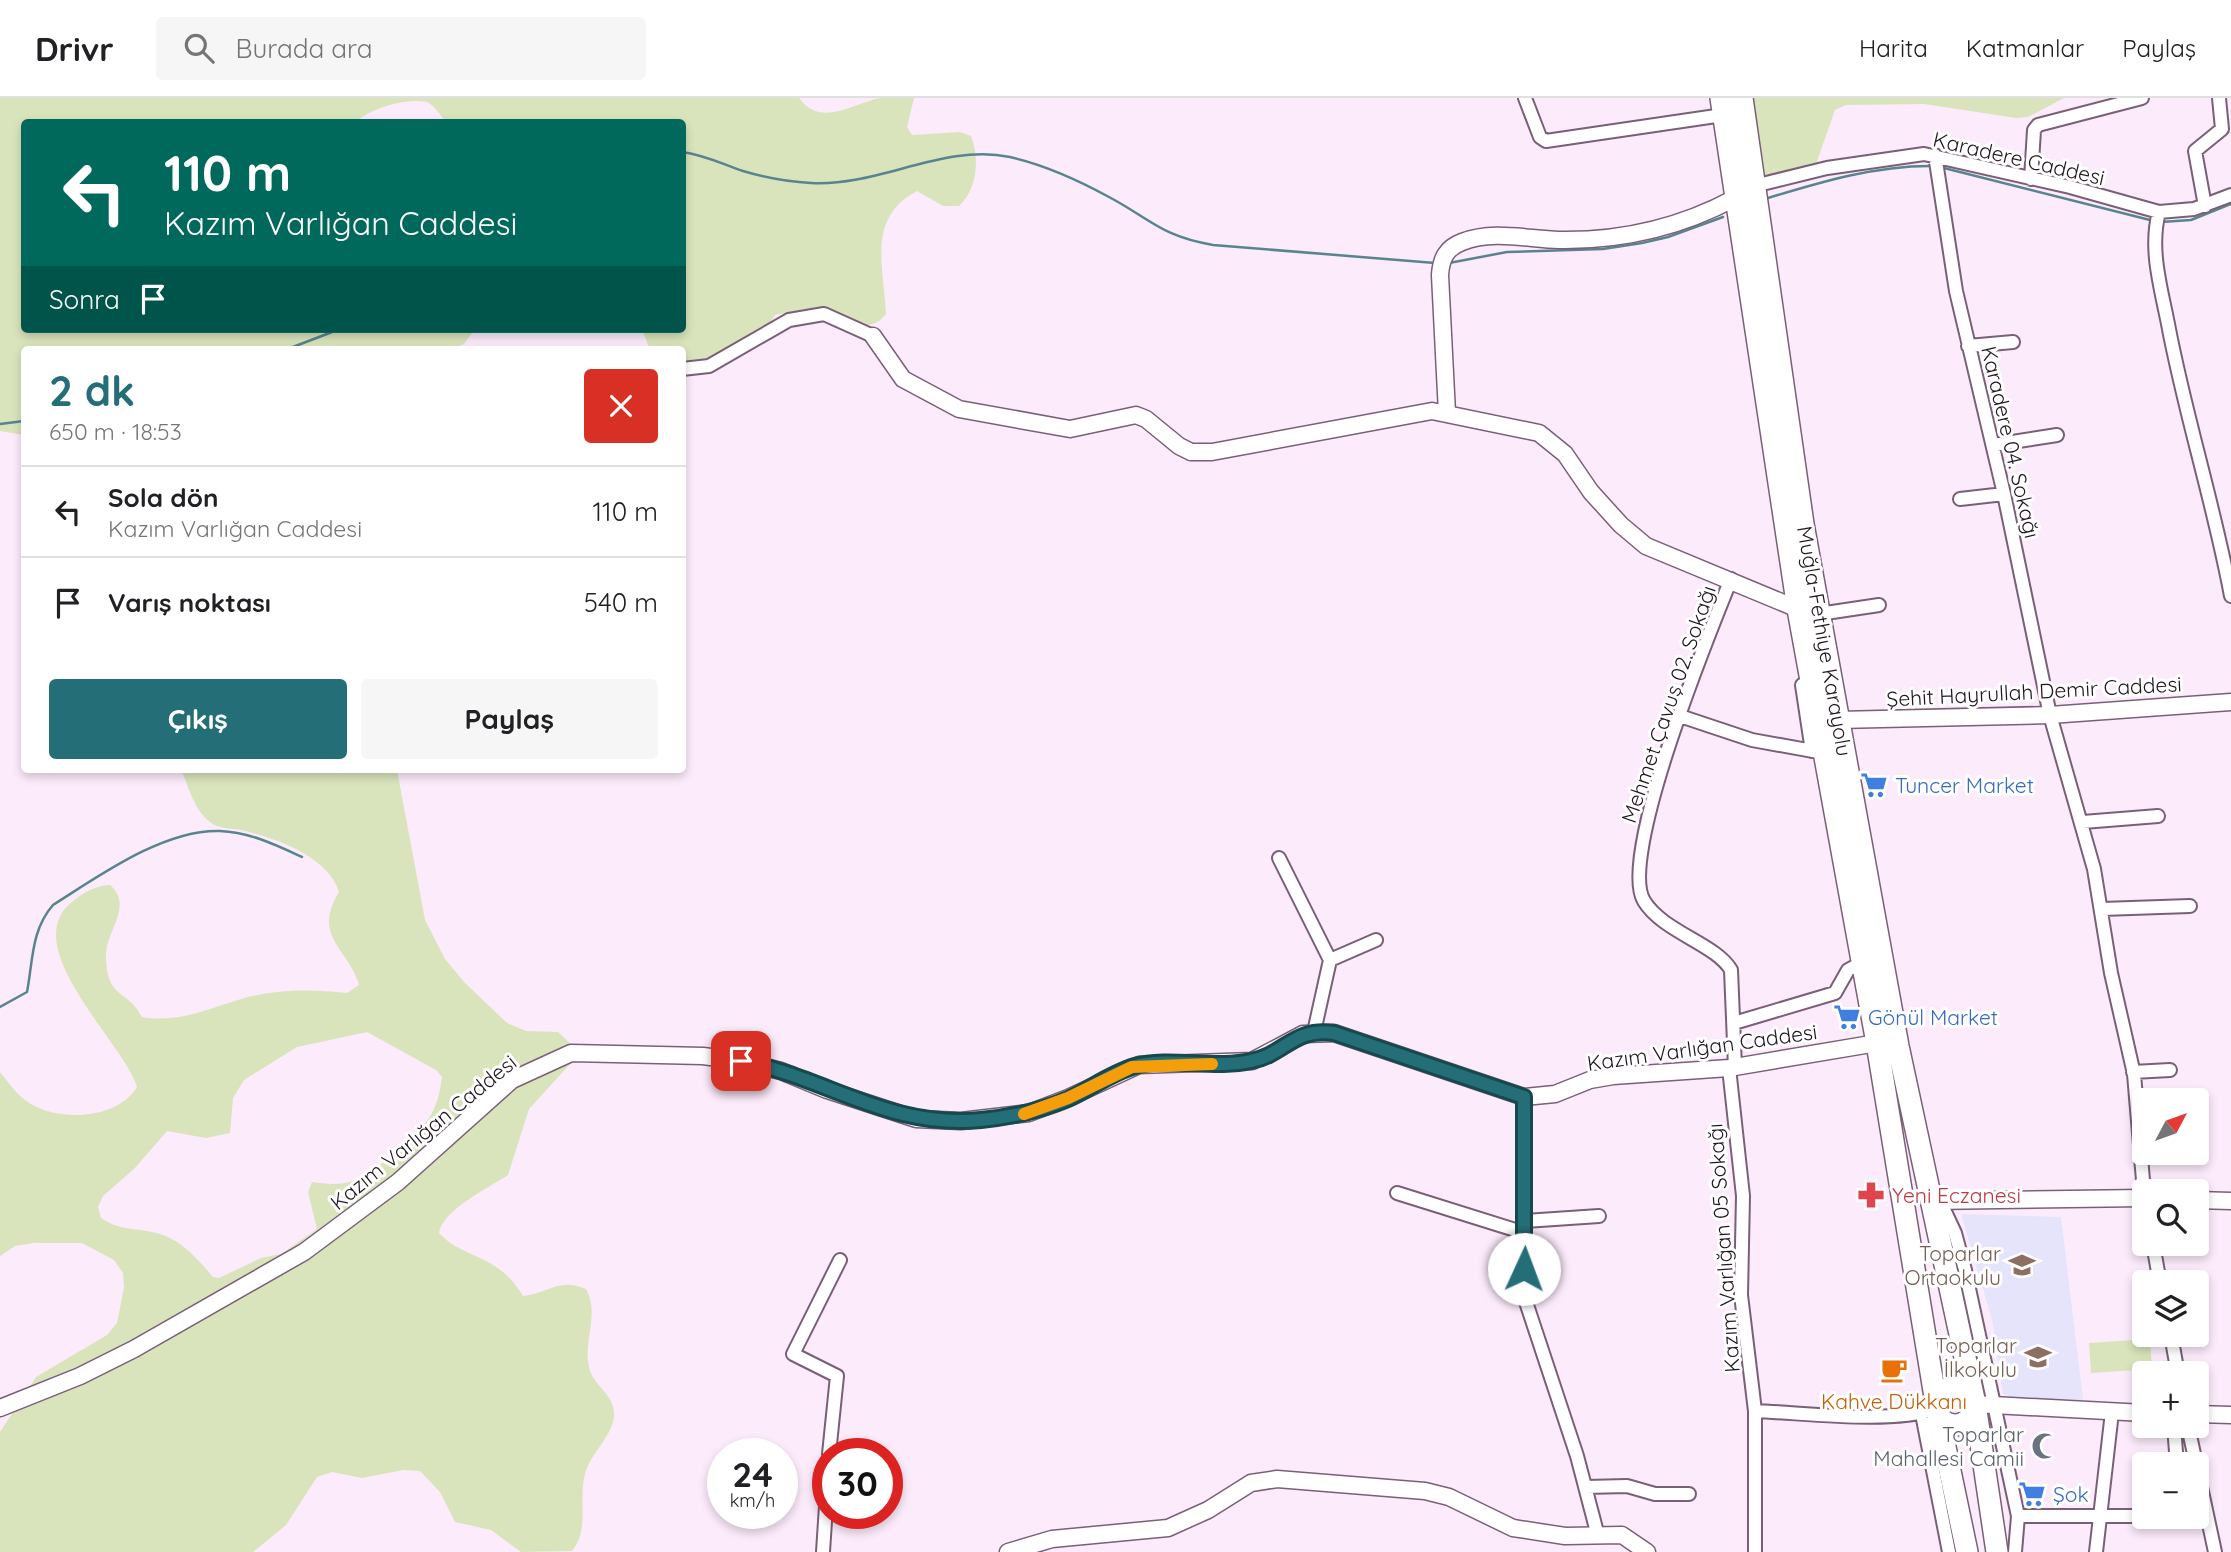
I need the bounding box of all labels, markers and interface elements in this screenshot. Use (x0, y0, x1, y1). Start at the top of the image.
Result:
search box (156, 17, 646, 80)
text: Drivr (35, 28, 114, 69)
icon: search (180, 29, 218, 67)
text: Burada ara (236, 32, 373, 65)
text: Harita (1859, 33, 1928, 63)
text: Katmanlar (1966, 33, 2084, 63)
text: Paylaş (2122, 33, 2196, 63)
street label: Karadere Caddesi (1931, 126, 2107, 190)
text: 110 m (164, 142, 291, 203)
icon: left (49, 147, 140, 238)
text: Kazım Varlığan Caddesi (164, 203, 517, 243)
icon: arrive (134, 280, 172, 318)
text: Sonra (49, 283, 120, 316)
street label: Karadere 04. Sokağı (1976, 343, 2046, 541)
text: 2 dk (49, 364, 135, 417)
button: close (584, 369, 658, 443)
text: 650 m · 18:53 (49, 417, 182, 446)
text: Sola dön (108, 481, 218, 514)
icon: left (49, 493, 87, 531)
text: 110 m (592, 495, 658, 528)
text: Kazım Varlığan Caddesi (108, 514, 362, 543)
street label: Muğla-Fethiye Karayolu (1792, 524, 1858, 758)
street label: Mehmet Çavuş 02. Sokağı (1615, 582, 1721, 826)
icon: arrive (49, 584, 87, 622)
text: Varış noktası (108, 586, 271, 619)
text: 540 m (584, 586, 658, 619)
street label: Şehit Hayrullah Demir Caddesi (1886, 670, 2182, 712)
button: Çıkış (49, 679, 347, 759)
button: Paylaş (361, 679, 658, 759)
supermarket icon: Tuncer Market (1859, 770, 1889, 800)
place label: Tuncer Market (1895, 772, 2034, 798)
supermarket icon: Gönül Market (1832, 1002, 1862, 1032)
place label: Gönül Market (1868, 1004, 1998, 1030)
street label: Kazım Varlığan Caddesi (1585, 1018, 1819, 1076)
pin (711, 1031, 771, 1091)
icon: arrive (722, 1042, 760, 1080)
street label: Kazım Varlığan Caddesi (325, 1049, 521, 1215)
north arrow (2132, 1088, 2208, 1166)
map controls (2132, 1088, 2209, 1529)
street label: Kazım Varlığan 05 Sokağı (1701, 1123, 1745, 1373)
button: search (2132, 1179, 2209, 1256)
pharmacy icon: Yeni Eczanesi (1856, 1180, 1886, 1210)
place label: Yeni Eczanesi (1892, 1182, 2021, 1208)
position arrow (1487, 1232, 1561, 1306)
place label: Toparlar Ortaokulu (1905, 1240, 2001, 1290)
school or university icon: Toparlar Ortaokulu (2007, 1250, 2037, 1280)
button: layers (2132, 1270, 2209, 1347)
place label: Toparlar İlkokulu (1935, 1332, 2017, 1382)
school or university icon: Toparlar İlkokulu (2023, 1342, 2053, 1372)
cafe icon: Kahve Dükkanı (1879, 1355, 1909, 1385)
button: + (2132, 1361, 2209, 1438)
place label: Kahve Dükkanı (1821, 1388, 1967, 1414)
place label: Toparlar Mahallesi Camii (1873, 1421, 2024, 1471)
mosque icon: Toparlar Mahallesi Camii (2030, 1431, 2060, 1461)
speed limit sign: 30 (812, 1438, 903, 1529)
text: 24 (732, 1452, 773, 1496)
button: − (2132, 1452, 2209, 1529)
supermarket icon: Şok (2017, 1479, 2047, 1509)
place label: Şok (2053, 1481, 2089, 1507)
text: km/h (730, 1489, 775, 1512)

